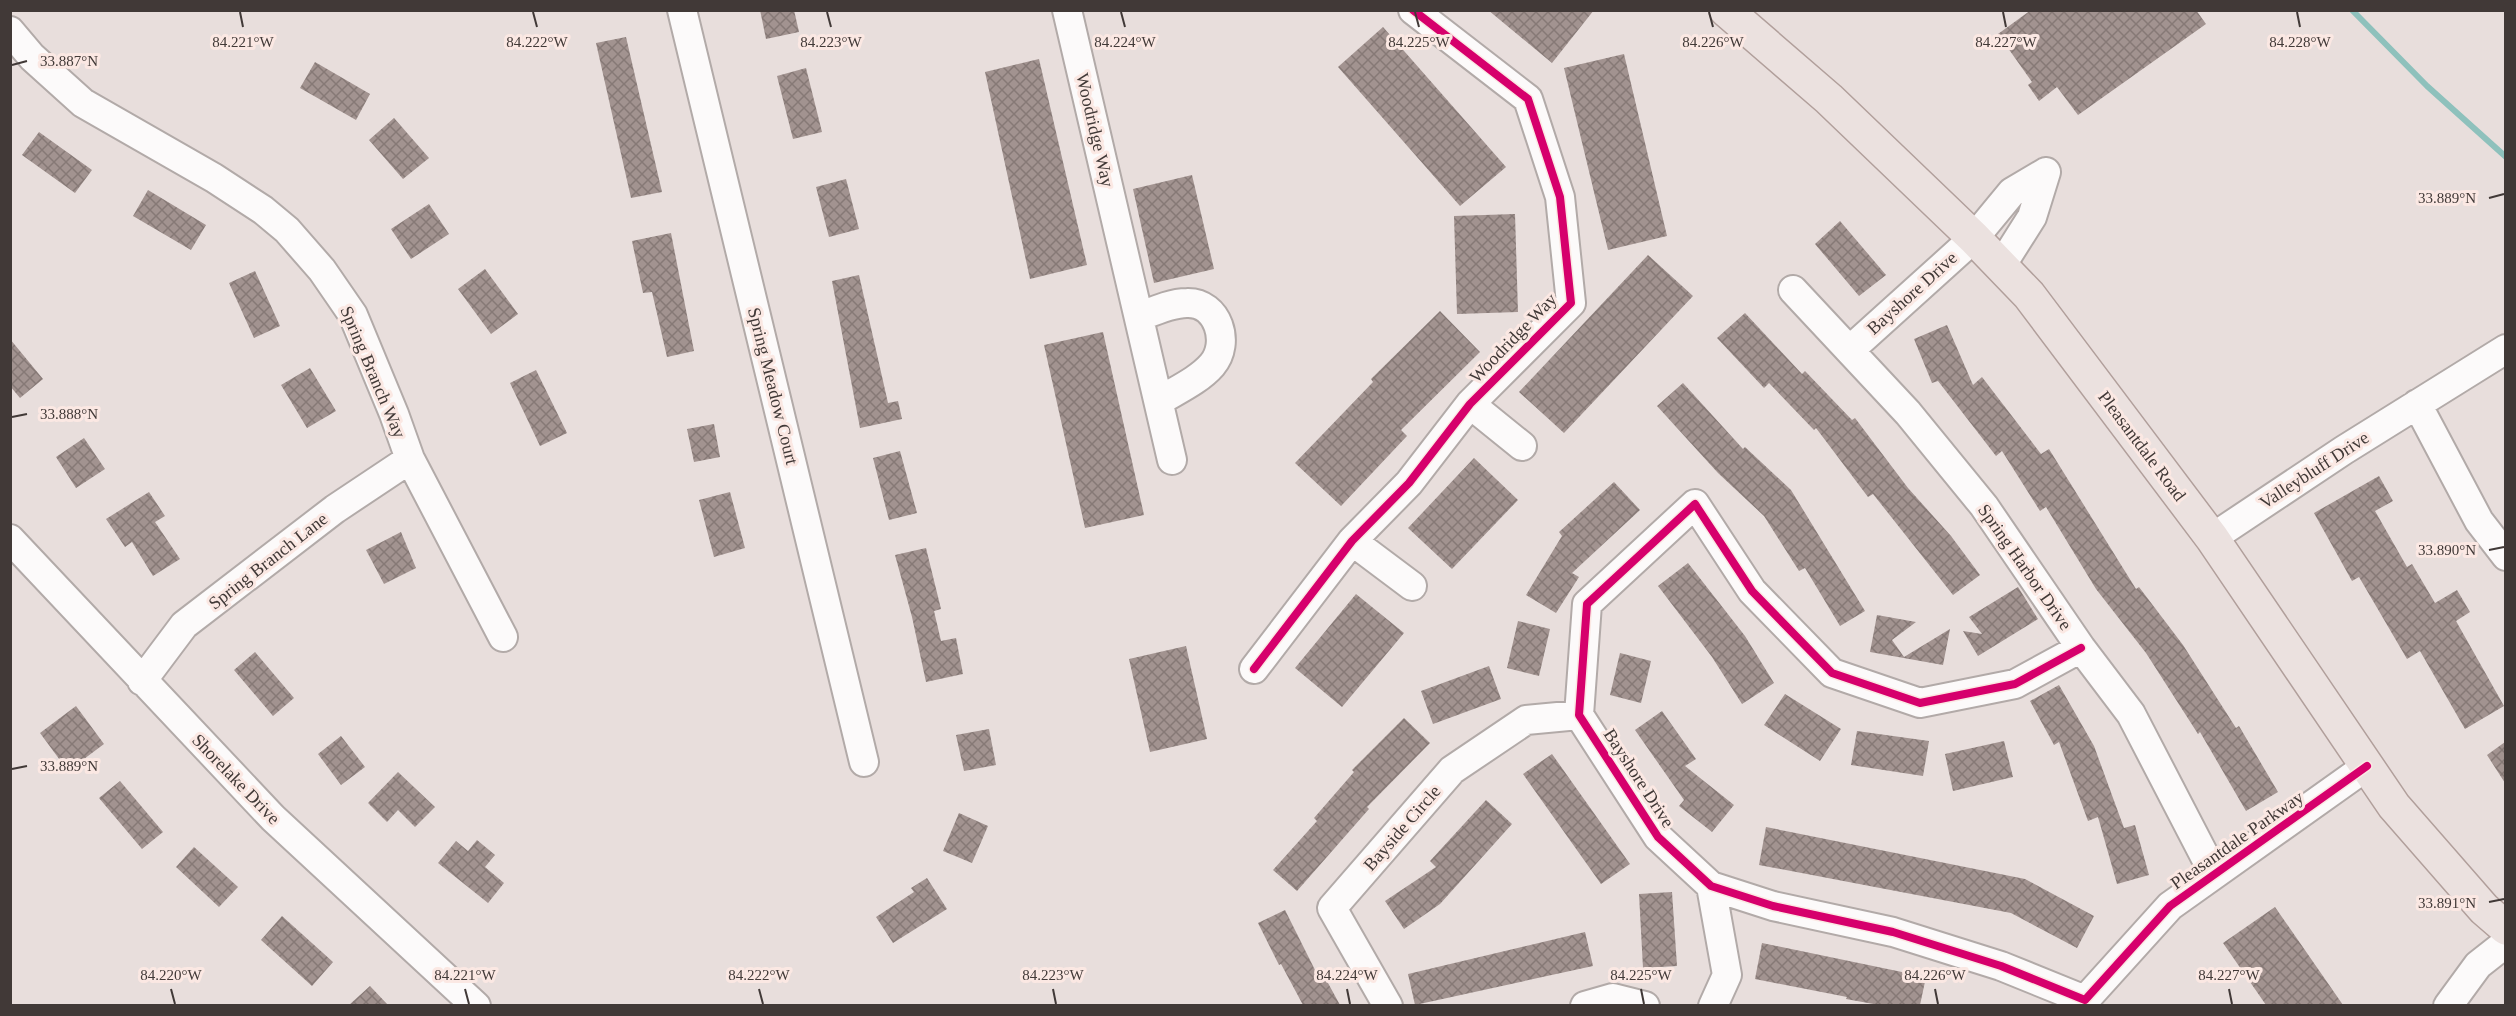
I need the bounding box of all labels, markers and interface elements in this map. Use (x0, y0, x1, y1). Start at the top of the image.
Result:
text: 84.221°W (212, 34, 275, 50)
text: 84.222°W (506, 34, 569, 50)
text: 84.223°W (800, 34, 863, 50)
text: 84.224°W (1094, 34, 1157, 50)
text: 84.225°W (1388, 34, 1451, 50)
text: 84.226°W (1682, 34, 1745, 50)
text: 84.227°W (1975, 34, 2038, 50)
text: 84.228°W (2269, 34, 2332, 50)
text: 33.887°N (40, 53, 98, 69)
street label: Woodridge Way (1072, 71, 1118, 189)
text: 33.889°N (2418, 190, 2476, 206)
street label: Bayshore Drive (1863, 248, 1961, 338)
street label: Woodridge Way (1465, 289, 1561, 387)
street label: Spring Branch Way (336, 303, 410, 441)
street label: Spring Meadow Court (744, 305, 802, 467)
street label: Pleasantdale Road (2094, 387, 2190, 505)
text: 33.888°N (40, 406, 98, 422)
street label: Valleybluff Drive (2256, 427, 2372, 513)
street label: Spring Harbor Drive (1974, 500, 2076, 634)
street label: Spring Branch Lane (205, 508, 331, 614)
text: 33.890°N (2418, 542, 2476, 558)
street label: Bayshore Drive (1600, 725, 1678, 831)
street label: Shorelake Drive (188, 730, 284, 828)
text: 33.889°N (40, 758, 98, 774)
street label: Bayside Circle (1360, 781, 1444, 875)
street label: Pleasantdale Parkway (2167, 787, 2307, 893)
text: 33.891°N (2418, 895, 2476, 911)
text: 84.220°W (140, 967, 203, 983)
text: 84.221°W (434, 967, 497, 983)
text: 84.222°W (728, 967, 791, 983)
text: 84.223°W (1022, 967, 1085, 983)
text: 84.224°W (1316, 967, 1379, 983)
text: 84.225°W (1610, 967, 1673, 983)
text: 84.226°W (1904, 967, 1967, 983)
text: 84.227°W (2198, 967, 2261, 983)

